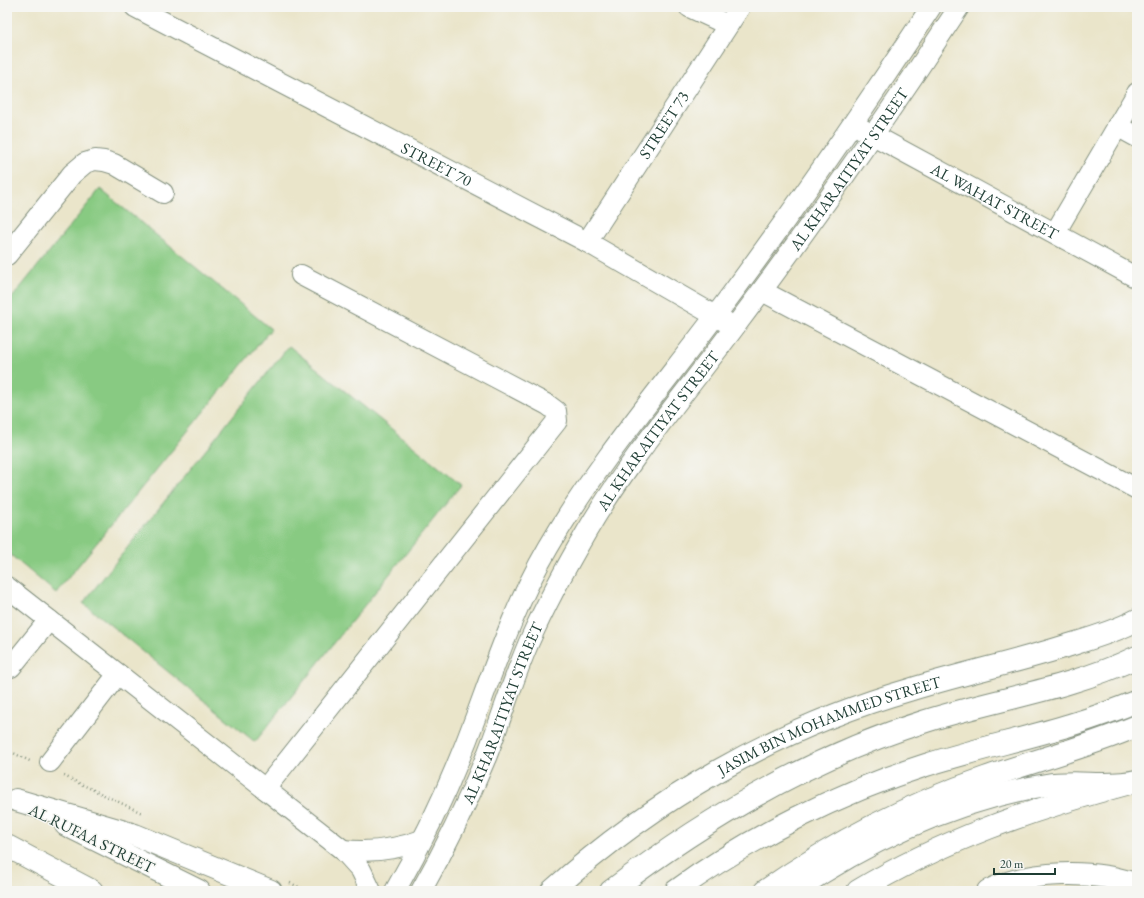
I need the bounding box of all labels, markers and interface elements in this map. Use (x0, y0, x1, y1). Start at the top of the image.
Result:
street label: AL KHARAITIYAT STREET (784, 84, 913, 255)
street label: STREET 73 (634, 87, 694, 163)
street label: STREET 70 (397, 137, 476, 191)
street label: AL WAHAT STREET (926, 158, 1062, 245)
street label: AL KHARAITIYAT STREET (592, 346, 724, 516)
street label: AL KHARAITIYAT STREET (457, 618, 548, 808)
street label: JASIM BIN MOHAMMED STREET (712, 671, 944, 781)
street label: AL RUFAA STREET (24, 798, 158, 878)
scale bar (994, 850, 1055, 876)
text: 20 m (1000, 856, 1024, 872)

